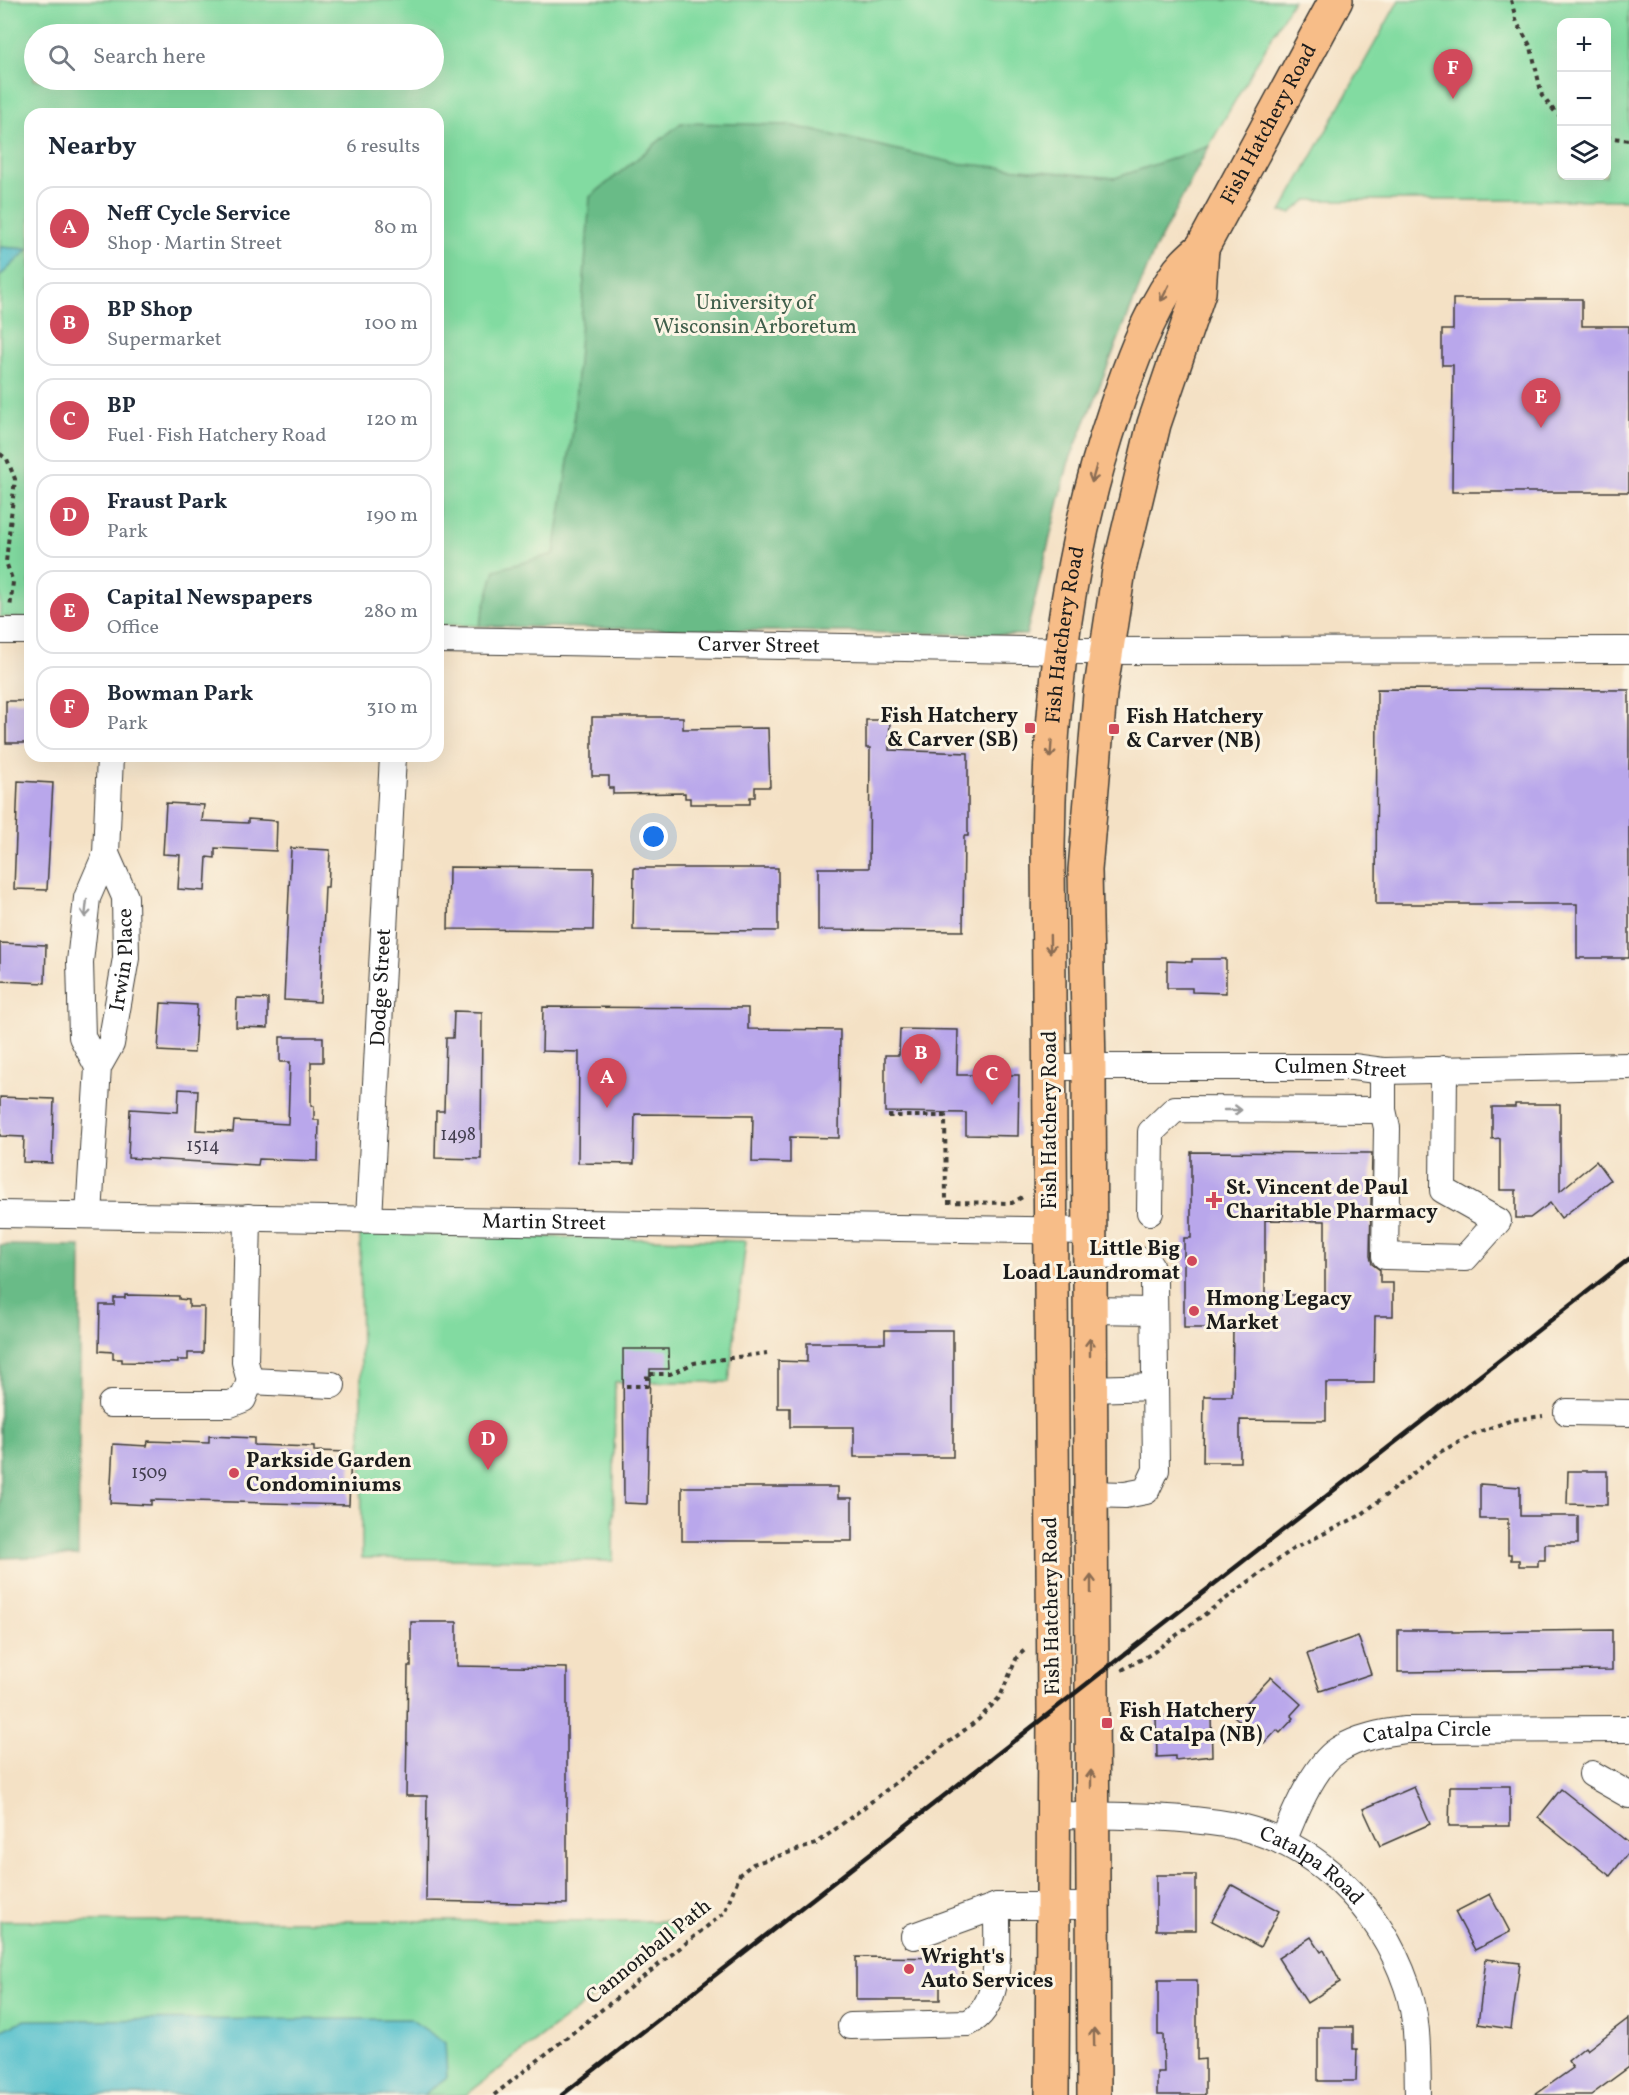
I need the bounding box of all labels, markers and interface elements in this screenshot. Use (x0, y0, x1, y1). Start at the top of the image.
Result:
map controls (1557, 18, 1611, 180)
button: + (1557, 18, 1611, 72)
search box (24, 24, 444, 90)
street label: Fish Hatchery Road (1214, 39, 1324, 210)
icon: search (45, 41, 78, 74)
text: Search here (93, 42, 206, 73)
pin: F (1434, 50, 1472, 99)
button: − (1557, 72, 1611, 126)
button: layers (1557, 126, 1611, 180)
text: Nearby (48, 129, 137, 165)
text: 6 results (347, 133, 420, 161)
text: Neff Cycle Service (107, 199, 291, 230)
text: A (62, 214, 77, 242)
text: 80 m (374, 214, 418, 242)
text: Shop · Martin Street (107, 230, 282, 258)
one-way arrow (1159, 284, 1171, 302)
park label: University of Wisconsin Arboretum (653, 289, 857, 342)
text: BP Shop (107, 295, 193, 326)
text: B (63, 310, 76, 338)
text: 100 m (364, 310, 418, 338)
text: Supermarket (107, 326, 222, 354)
pin: E (1522, 378, 1560, 428)
text: BP (107, 391, 136, 422)
text: C (63, 406, 76, 434)
text: 120 m (366, 406, 418, 434)
text: Fuel · Fish Hatchery Road (107, 422, 327, 450)
one-way arrow (1088, 464, 1099, 483)
text: Fraust Park (107, 487, 227, 518)
text: D (62, 502, 77, 530)
text: 190 m (366, 502, 418, 530)
text: Park (107, 518, 148, 546)
street label: Fish Hatchery Road (1039, 544, 1092, 725)
text: Capital Newspapers (107, 583, 313, 614)
text: E (63, 598, 76, 626)
text: 280 m (363, 598, 418, 626)
text: Office (107, 614, 159, 642)
street label: Carver Street (698, 630, 820, 661)
text: Bowman Park (107, 679, 253, 710)
text: F (64, 694, 75, 722)
text: 310 m (366, 694, 418, 722)
place label: Fish Hatchery & Carver (SB) (881, 702, 1018, 755)
place label: Fish Hatchery & Carver (NB) (1126, 703, 1264, 756)
text: Park (107, 710, 148, 738)
marker: Fish Hatchery & Carver (SB) (1023, 721, 1037, 735)
marker: Fish Hatchery & Carver (NB) (1107, 722, 1121, 736)
one-way arrow (1045, 739, 1056, 758)
your location (639, 822, 668, 851)
one-way arrow (80, 898, 91, 918)
street label: Irwin Place (102, 908, 141, 1014)
street label: Dodge Street (363, 927, 399, 1047)
one-way arrow (1044, 933, 1056, 953)
street label: Fish Hatchery Road (1036, 1031, 1065, 1209)
pin: B (902, 1034, 940, 1084)
street label: Culmen Street (1275, 1053, 1407, 1086)
pin: C (972, 1056, 1012, 1105)
pin: A (588, 1058, 626, 1108)
one-way arrow (1223, 1104, 1243, 1116)
house number: 1498 (440, 1123, 476, 1148)
house number: 1514 (186, 1134, 220, 1159)
place label: St. Vincent de Paul Charitable Pharmacy (1226, 1174, 1438, 1227)
marker: St. Vincent de Paul Charitable Pharmacy (1207, 1193, 1221, 1207)
street label: Martin Street (482, 1207, 606, 1238)
place label: Little Big Load Laundromat (1002, 1235, 1180, 1288)
marker: Little Big Load Laundromat (1185, 1254, 1199, 1268)
place label: Hmong Legacy Market (1206, 1285, 1352, 1338)
marker: Hmong Legacy Market (1187, 1304, 1201, 1318)
one-way arrow (1084, 1337, 1096, 1357)
pin: D (468, 1420, 508, 1470)
place label: Parkside Garden Condominiums (246, 1447, 412, 1500)
house number: 1509 (131, 1461, 167, 1486)
marker: Parkside Garden Condominiums (227, 1466, 241, 1480)
street label: Fish Hatchery Road (1036, 1516, 1068, 1696)
one-way arrow (1085, 1574, 1097, 1594)
place label: Fish Hatchery & Catalpa (NB) (1119, 1697, 1263, 1750)
street label: Catalpa Circle (1360, 1715, 1491, 1752)
marker: Fish Hatchery & Catalpa (NB) (1100, 1716, 1114, 1730)
one-way arrow (1085, 1769, 1097, 1789)
street label: Catalpa Road (1255, 1819, 1370, 1912)
street label: Cannonball Path (580, 1892, 718, 2012)
place label: Wright's Auto Services (921, 1943, 1054, 1996)
marker: Wright's Auto Services (902, 1962, 916, 1976)
one-way arrow (1088, 2027, 1099, 2047)

